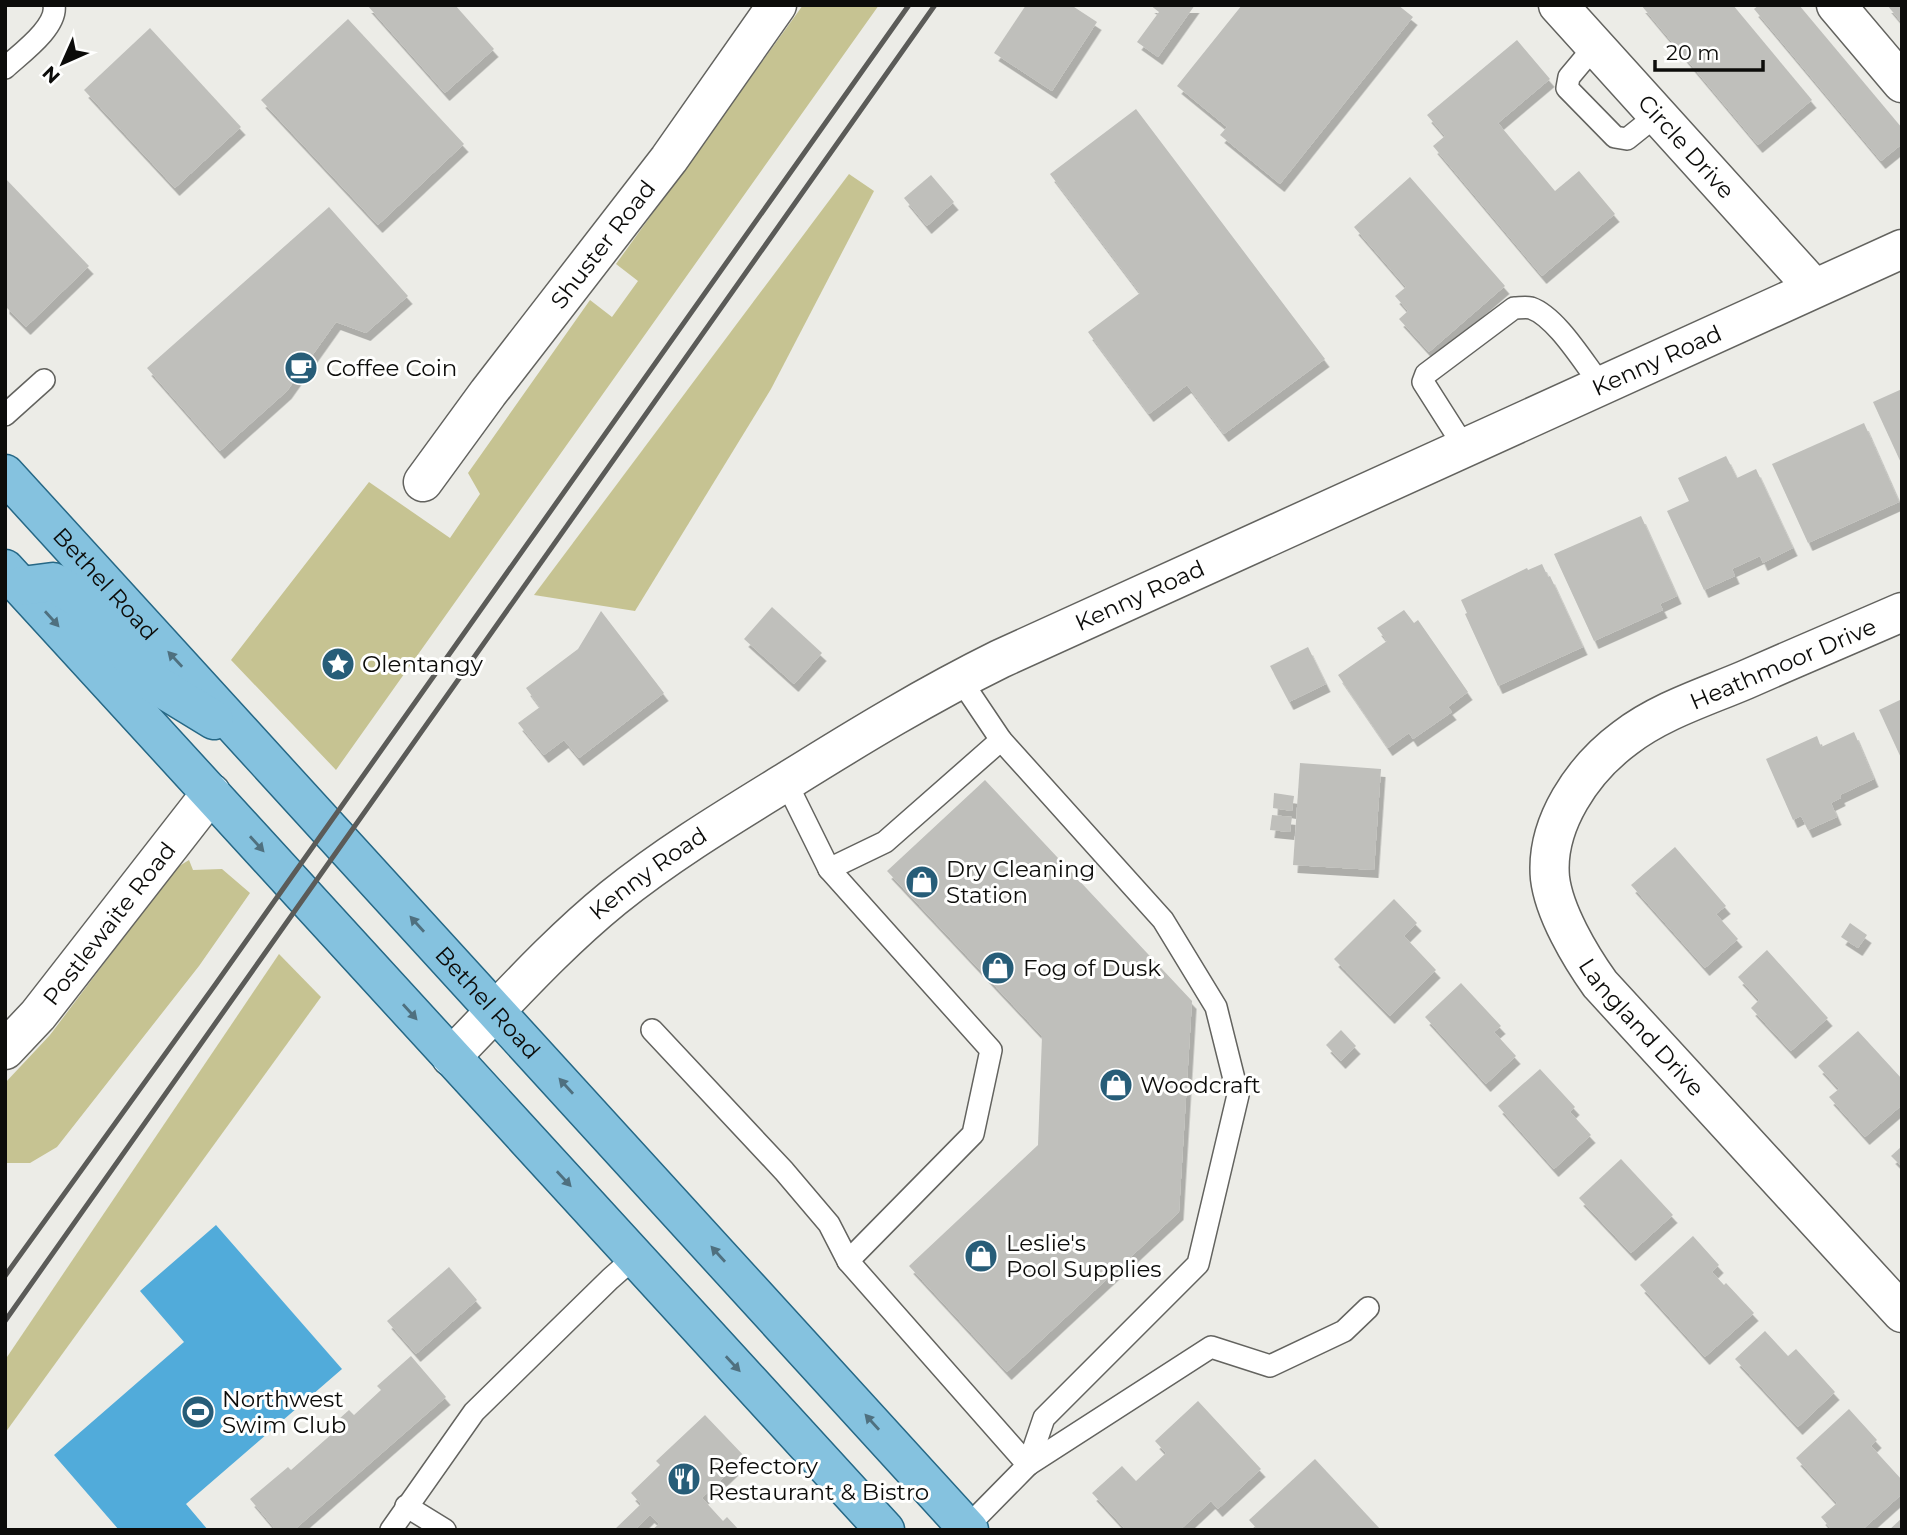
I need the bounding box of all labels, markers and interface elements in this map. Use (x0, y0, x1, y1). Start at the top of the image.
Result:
north arrow (28, 28, 98, 98)
scale bar (1655, 28, 1764, 72)
text: 20 m (1666, 40, 1720, 65)
text: N (38, 61, 65, 88)
street label: Circle Drive (1632, 89, 1740, 204)
street label: Shuster Road (545, 175, 661, 314)
street label: Kenny Road (1588, 319, 1726, 402)
cafe icon: Coffee Coin (282, 349, 320, 387)
place label: Coffee Coin (326, 354, 457, 382)
street label: Bethel Road (47, 522, 164, 646)
street label: Kenny Road (1071, 554, 1209, 637)
one-way arrow (43, 610, 59, 627)
street label: Heathmoor Drive (1686, 612, 1880, 716)
place icon: Olentangy (319, 645, 357, 683)
place label: Olentangy (362, 650, 484, 678)
one-way arrow (168, 651, 184, 668)
street label: Kenny Road (583, 821, 712, 926)
one-way arrow (248, 835, 264, 852)
street label: Postlewaite Road (37, 836, 182, 1011)
place label: Dry Cleaning Station (946, 855, 1095, 909)
shop icon: Dry Cleaning Station (903, 863, 941, 901)
one-way arrow (409, 915, 425, 933)
street label: Bethel Road (429, 941, 546, 1065)
shop icon: Fog of Dusk (979, 949, 1017, 987)
street label: Langland Drive (1573, 953, 1710, 1102)
place label: Fog of Dusk (1023, 954, 1161, 982)
one-way arrow (402, 1003, 418, 1021)
shop icon: Woodcraft (1097, 1066, 1135, 1104)
place label: Woodcraft (1140, 1071, 1261, 1099)
one-way arrow (558, 1077, 574, 1094)
one-way arrow (556, 1170, 572, 1188)
place label: Leslie's Pool Supplies (1006, 1229, 1162, 1283)
shop icon: Leslie's Pool Supplies (962, 1237, 1000, 1275)
one-way arrow (711, 1246, 727, 1263)
one-way arrow (725, 1355, 741, 1373)
place label: Northwest Swim Club (222, 1385, 346, 1439)
sports icon: Northwest Swim Club (179, 1393, 217, 1431)
one-way arrow (864, 1414, 880, 1431)
place label: Refectory Restaurant & Bistro (708, 1452, 929, 1506)
restaurant icon: Refectory Restaurant & Bistro (665, 1460, 703, 1498)

